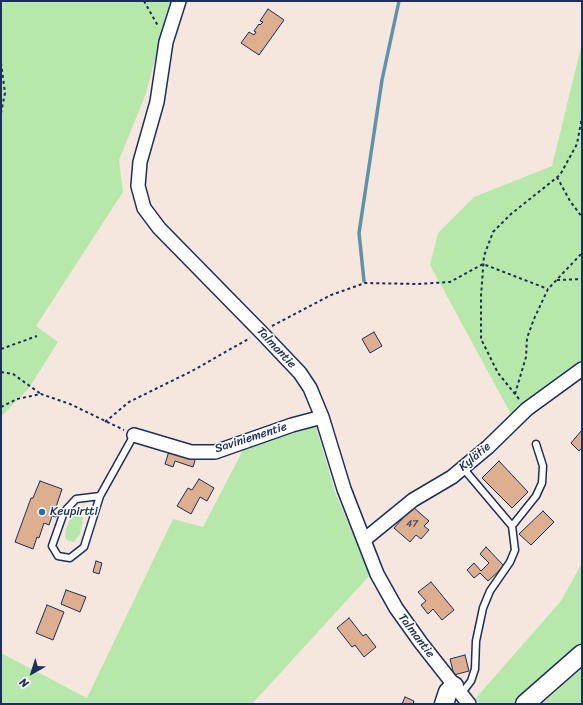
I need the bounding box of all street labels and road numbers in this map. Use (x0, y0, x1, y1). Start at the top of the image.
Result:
street label: Talmantie (253, 324, 299, 372)
street label: Saviniementie (213, 420, 289, 456)
street label: Kylätie (456, 440, 494, 474)
street label: Talmantie (395, 611, 437, 661)

